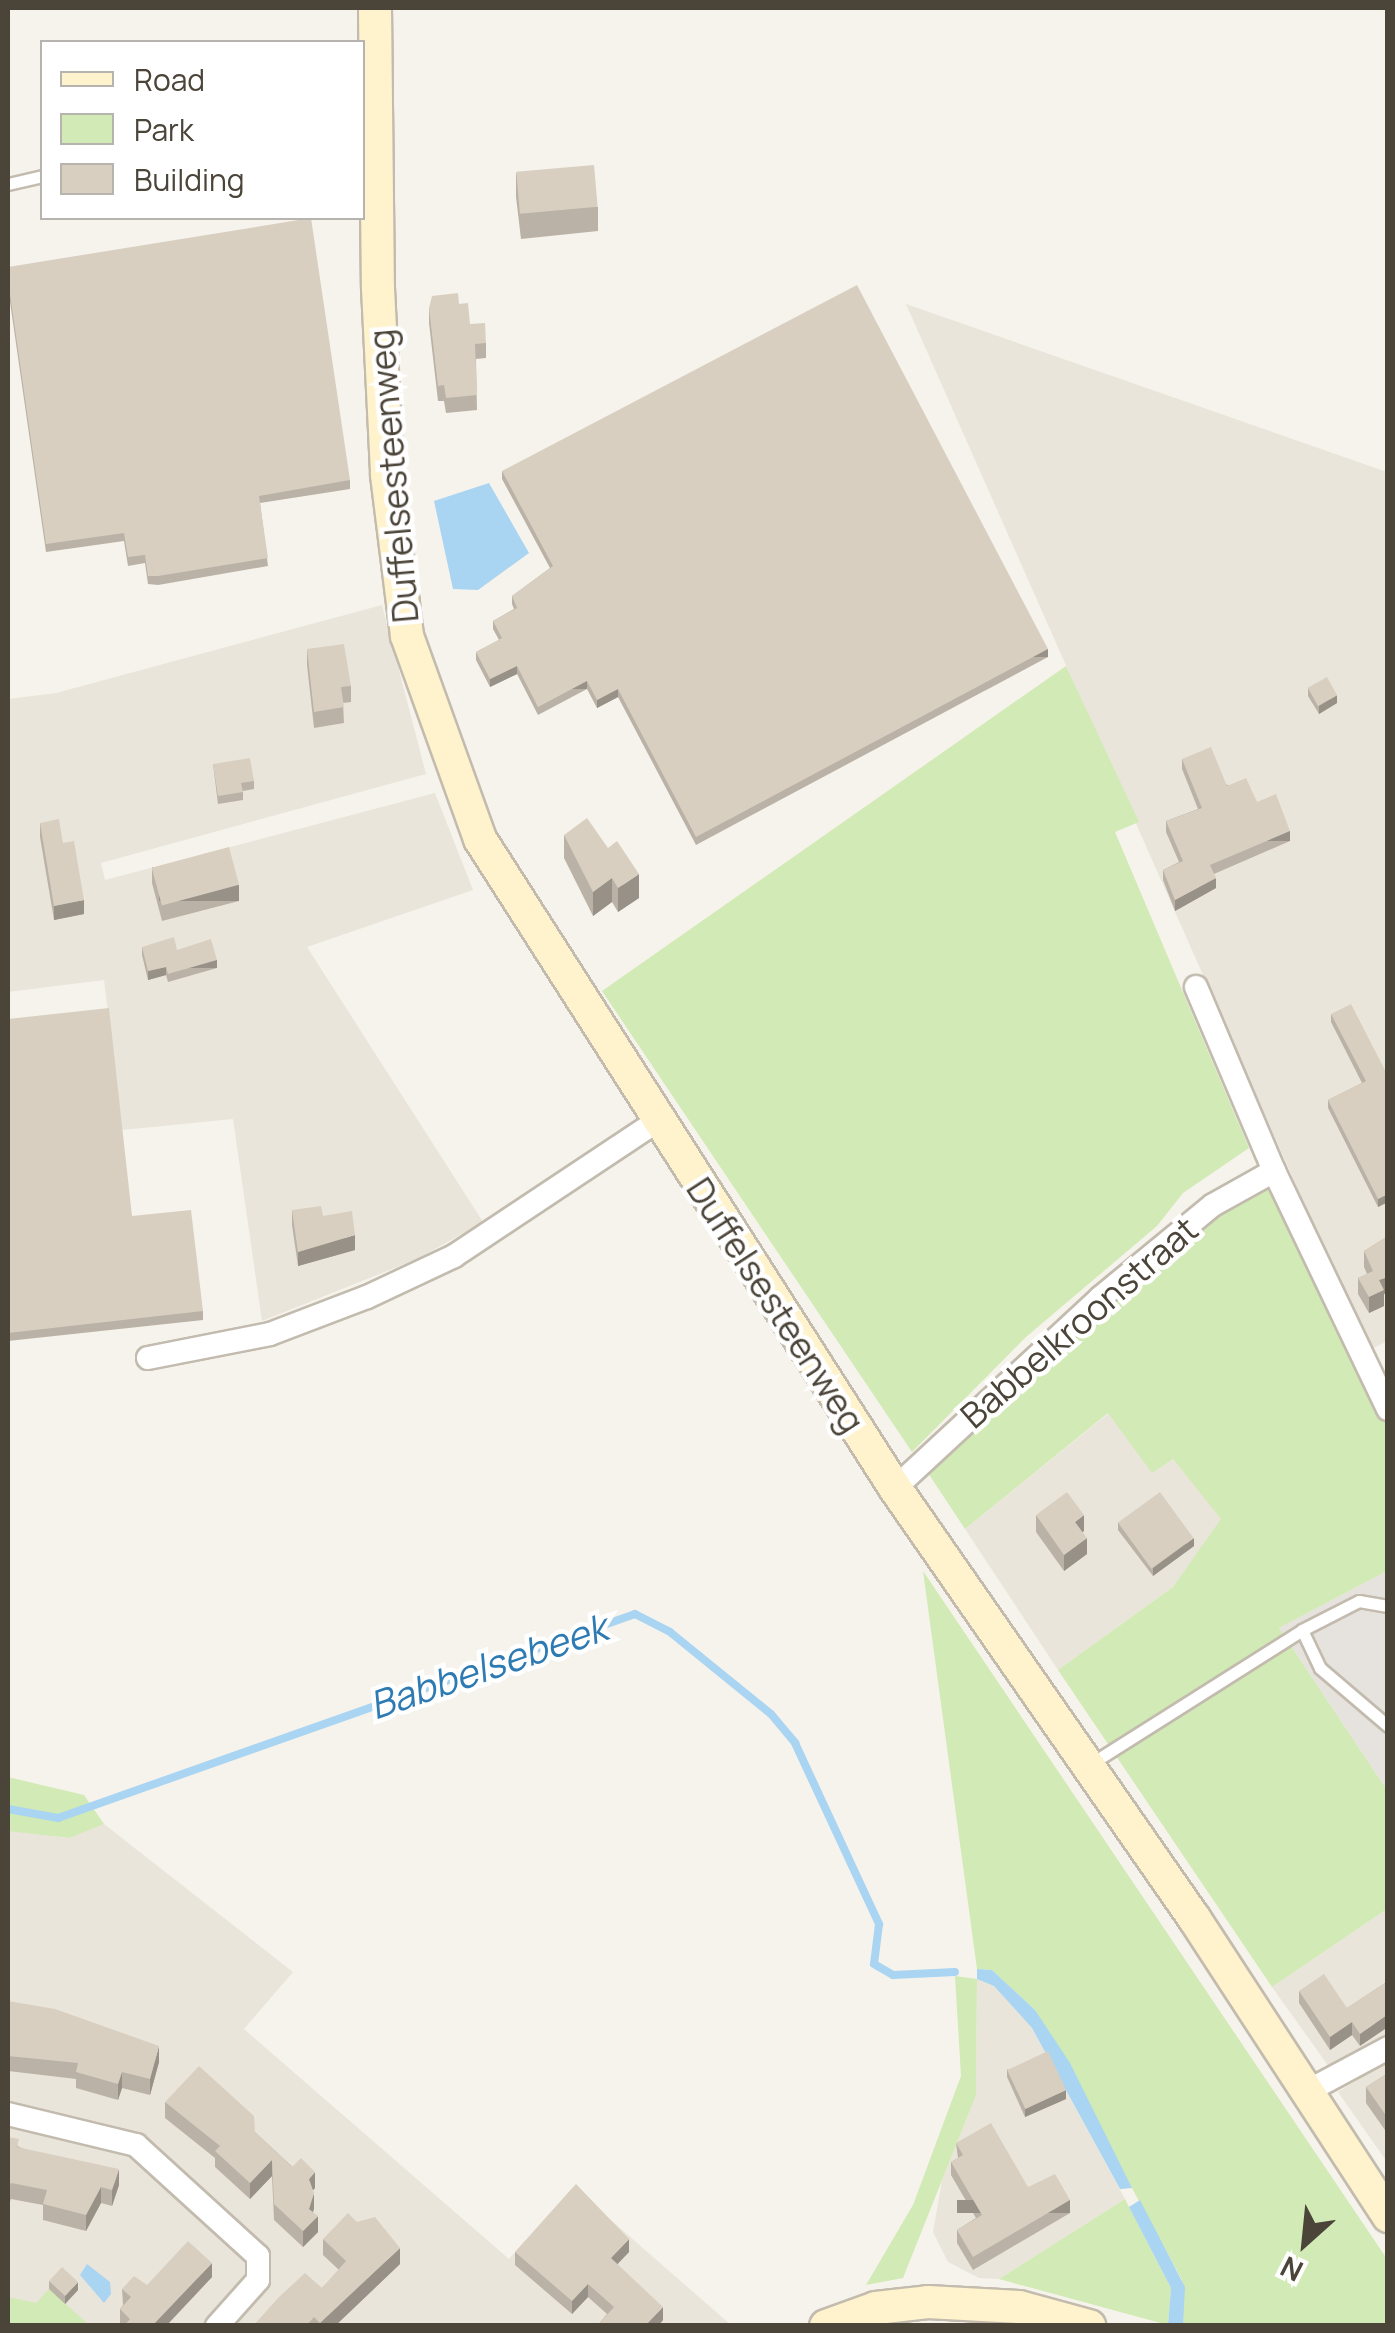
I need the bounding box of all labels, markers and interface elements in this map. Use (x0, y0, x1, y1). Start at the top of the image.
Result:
legend (40, 40, 365, 220)
text: Road (134, 59, 205, 100)
text: Park (134, 109, 194, 150)
text: Building (134, 159, 245, 200)
street label: Duffelsesteenweg (359, 328, 427, 624)
street label: Duffelsesteenweg (678, 1170, 874, 1440)
street label: Babbelkroonstraat (952, 1208, 1206, 1436)
water label: Babbelsebeek (363, 1604, 613, 1728)
north arrow (1255, 2193, 1355, 2293)
text: N (1274, 2248, 1309, 2291)

